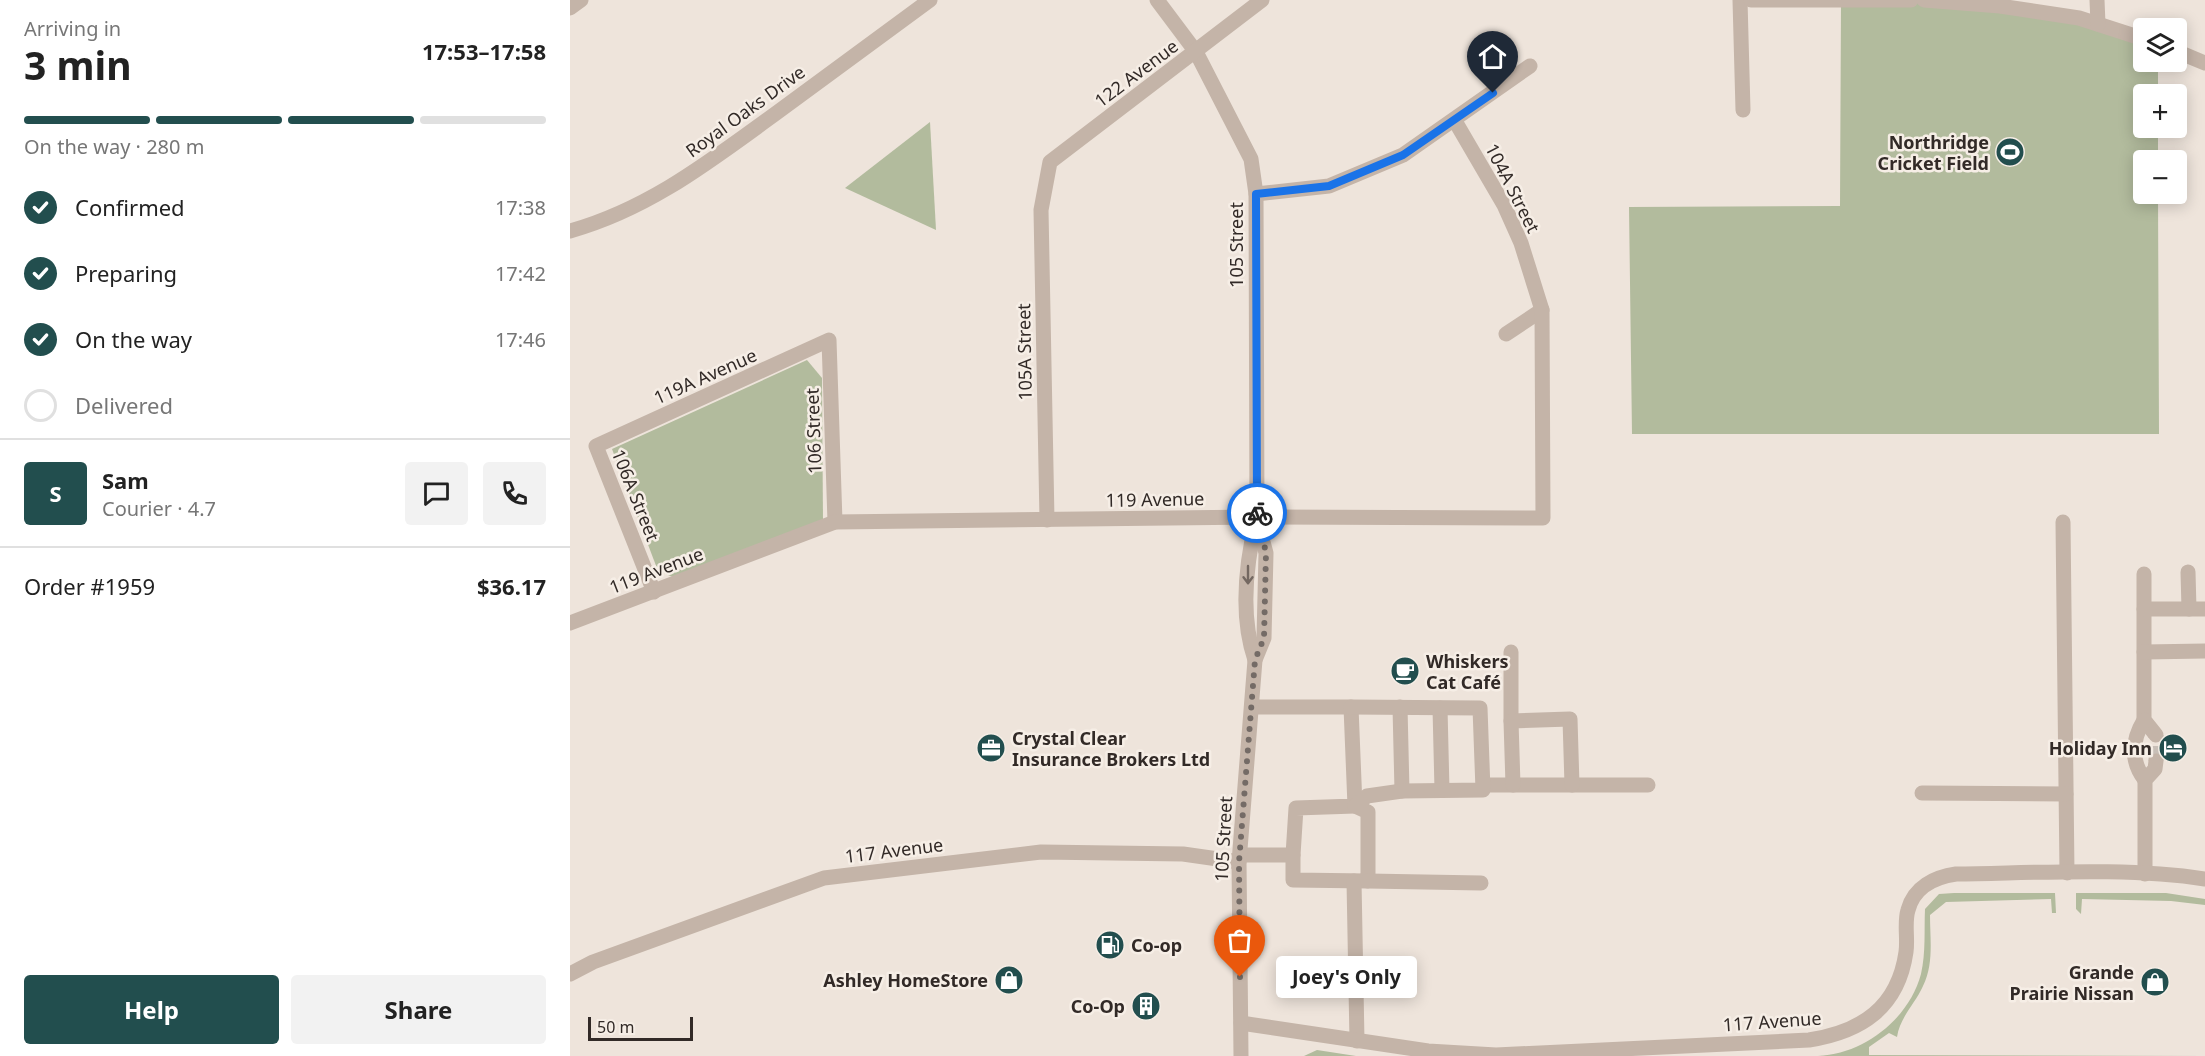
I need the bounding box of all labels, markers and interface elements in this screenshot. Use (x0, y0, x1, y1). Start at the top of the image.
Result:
text: Arriving in (24, 15, 121, 42)
map controls (2133, 18, 2187, 204)
button: layers (2133, 18, 2187, 72)
pin (1467, 31, 1518, 93)
street label: 122 Avenue (1089, 34, 1183, 112)
text: 17:53–17:58 (422, 36, 546, 66)
text: 3 min (24, 38, 131, 91)
icon: home (1476, 40, 1509, 73)
street label: Royal Oaks Drive (681, 60, 809, 162)
button: + (2133, 84, 2187, 138)
place label: Northridge Cricket Field (1878, 130, 1989, 175)
text: On the way · 280 m (24, 133, 204, 160)
sports icon: Northridge Cricket Field (1994, 136, 2026, 168)
street label: 104A Street (1480, 139, 1546, 237)
button: − (2133, 150, 2187, 204)
icon: check (24, 191, 57, 224)
text: Confirmed (75, 192, 185, 222)
text: 17:38 (495, 194, 546, 221)
street label: 105 Street (1224, 202, 1248, 288)
icon: check (24, 257, 57, 290)
text: Preparing (75, 258, 177, 288)
text: 17:42 (495, 260, 546, 287)
street label: 105A Street (1011, 303, 1037, 401)
icon: check (24, 323, 57, 356)
text: On the way (75, 324, 192, 354)
text: 17:46 (495, 326, 546, 353)
street label: 119A Avenue (650, 343, 760, 409)
street label: 106 Street (799, 387, 826, 474)
text: Delivered (75, 390, 173, 420)
street label: 106A Street (607, 445, 666, 545)
button: chat (405, 462, 468, 525)
button: phone (483, 462, 546, 525)
text: Sam (102, 465, 149, 495)
text: S (49, 478, 62, 508)
courier (1227, 483, 1287, 543)
street label: 119 Avenue (1105, 486, 1205, 512)
text: Courier · 4.7 (102, 495, 216, 522)
icon: bike (1241, 497, 1274, 530)
street label: 119 Avenue (606, 541, 706, 599)
one-way arrow (1242, 564, 1254, 584)
text: Order #1959 (24, 571, 155, 601)
text: $36.17 (477, 571, 546, 601)
place label: Whiskers Cat Café (1426, 649, 1509, 694)
cafe icon: Whiskers Cat Café (1389, 655, 1421, 687)
place label: Crystal Clear Insurance Brokers Ltd (1012, 726, 1210, 771)
office icon: Crystal Clear Insurance Brokers Ltd (975, 732, 1007, 764)
hotel icon: Holiday Inn (2157, 732, 2189, 764)
place label: Holiday Inn (2049, 736, 2152, 760)
street label: 105 Street (1209, 795, 1237, 882)
street label: 117 Avenue (844, 832, 944, 868)
pin (1214, 915, 1265, 977)
icon: bag (1223, 924, 1256, 957)
fuel station icon: Co-op (1094, 929, 1126, 961)
place label: Co-op (1131, 933, 1182, 957)
callout: Joey's Only (1276, 956, 1417, 998)
place label: Grande Prairie Nissan (2010, 960, 2134, 1005)
text: Joey's Only (1292, 963, 1401, 990)
shop icon: Ashley HomeStore (993, 964, 1025, 996)
shop icon: Grande Prairie Nissan (2139, 966, 2171, 998)
place label: Ashley HomeStore (823, 968, 988, 992)
button: Help (24, 975, 279, 1044)
button: Share (291, 975, 546, 1044)
building icon: Co-Op (1130, 990, 1162, 1022)
place label: Co-Op (1071, 994, 1125, 1018)
street label: 117 Avenue (1722, 1006, 1822, 1036)
scale bar (588, 1014, 693, 1042)
text: 50 m (597, 1016, 634, 1038)

